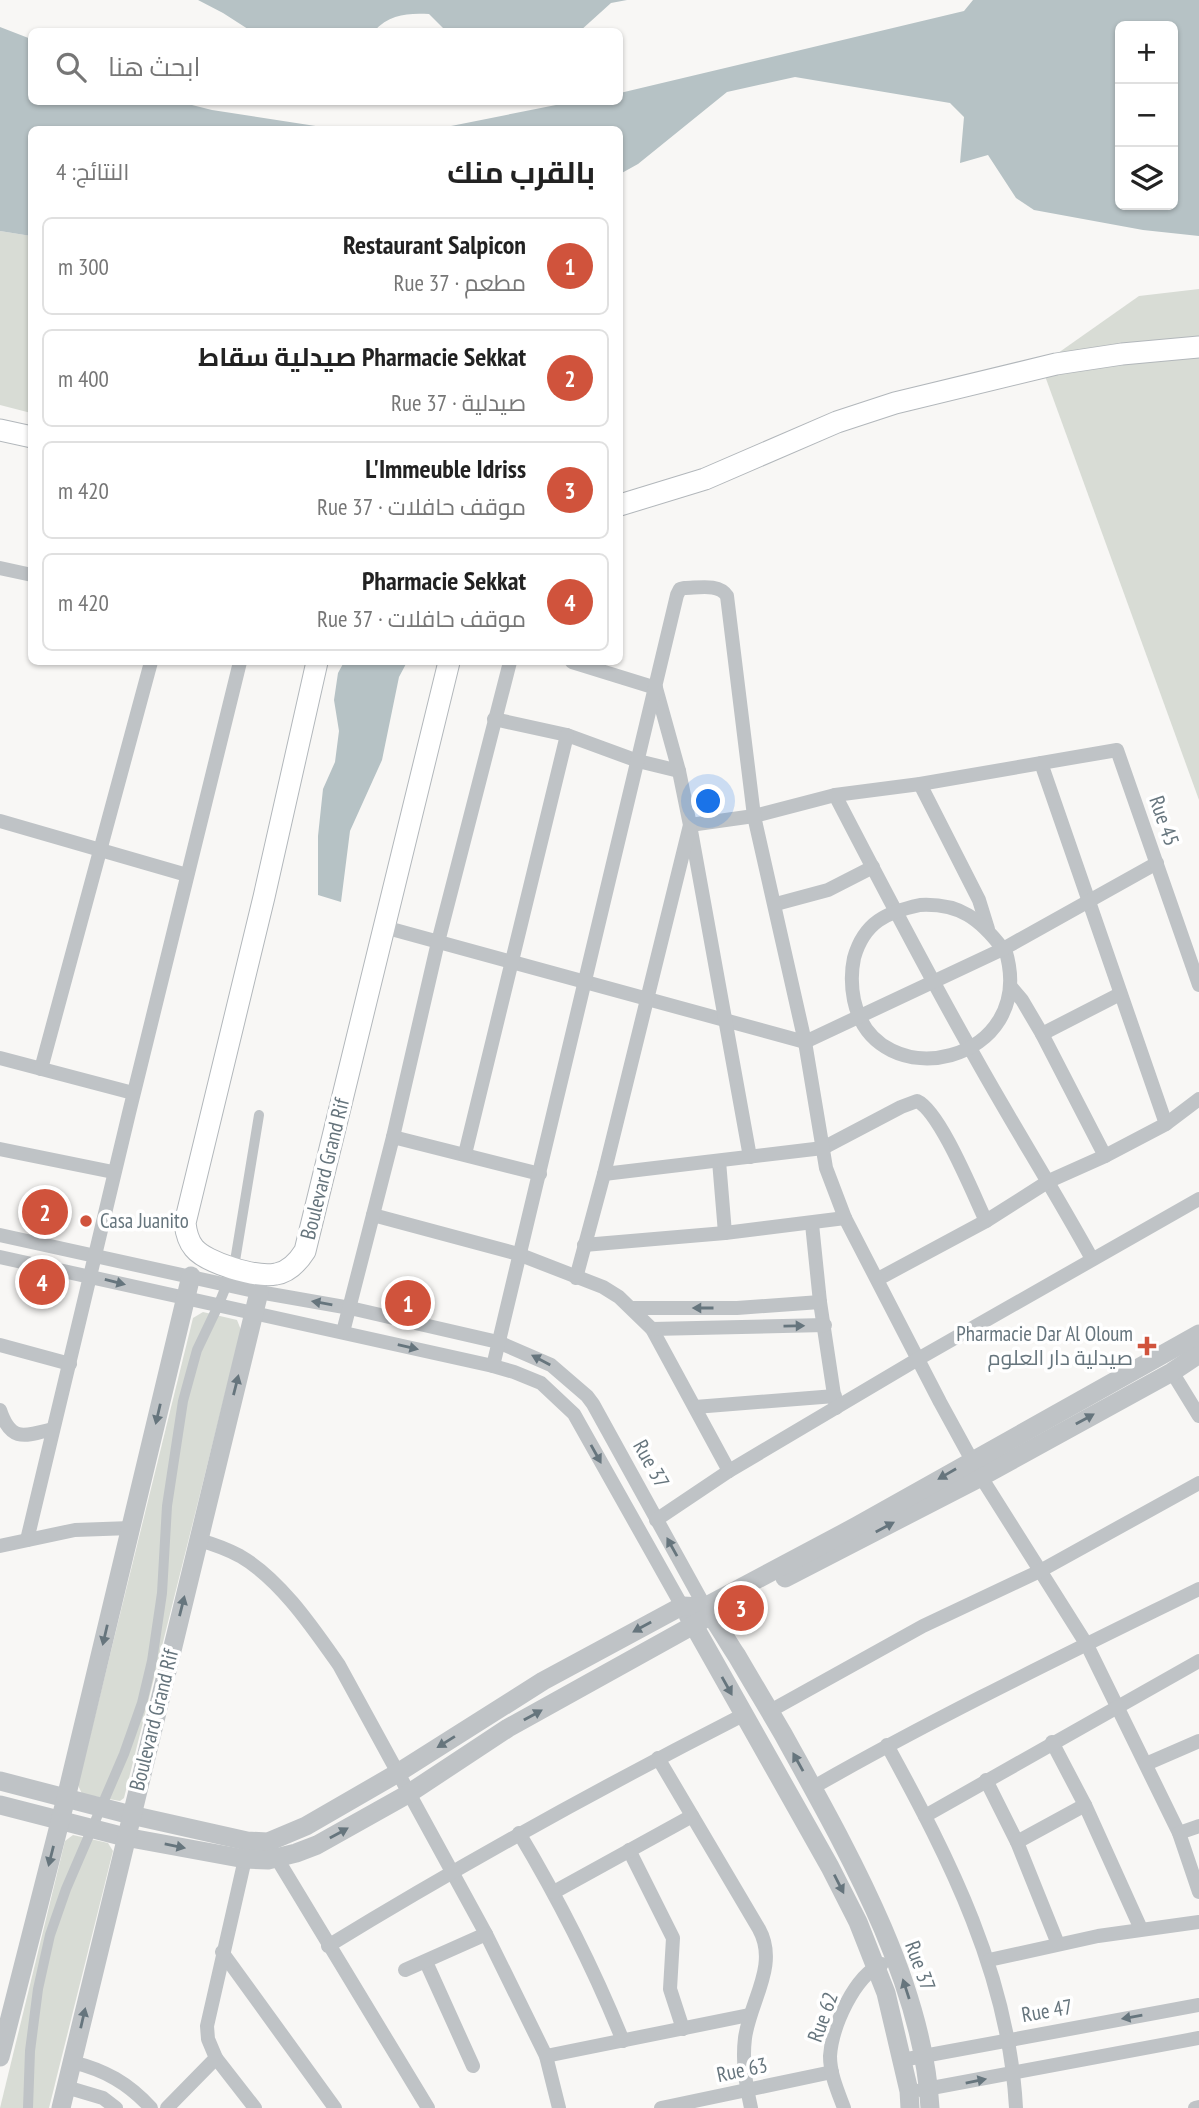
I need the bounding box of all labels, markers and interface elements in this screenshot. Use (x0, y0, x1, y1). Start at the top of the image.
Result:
map controls (1115, 21, 1178, 210)
button: + (1115, 21, 1178, 84)
search box (28, 28, 623, 105)
icon: search (52, 48, 90, 86)
text: ابحث هنا (108, 50, 200, 83)
button: − (1115, 84, 1178, 147)
button: layers (1115, 147, 1178, 210)
text: بالقرب منك (447, 152, 595, 191)
text: النتائج: 4 (56, 157, 129, 186)
text: Restaurant Salpicon (343, 228, 526, 261)
text: 300 m (58, 252, 109, 281)
text: 1 (565, 252, 576, 281)
text: مطعم · Rue 37 (393, 268, 526, 297)
text: Pharmacie Sekkat صيدلية سقاط (198, 340, 526, 373)
text: 400 m (58, 364, 109, 393)
text: 2 (565, 364, 576, 393)
text: صيدلية · Rue 37 (391, 388, 526, 417)
text: L'Immeuble Idriss (365, 452, 526, 485)
text: 420 m (58, 476, 109, 505)
text: 3 (565, 476, 576, 505)
text: موقف حافلات · Rue 37 (317, 492, 526, 521)
text: Pharmacie Sekkat (362, 564, 526, 597)
text: 420 m (58, 588, 109, 617)
text: 4 (565, 588, 576, 617)
text: موقف حافلات · Rue 37 (317, 604, 526, 633)
your location (691, 784, 725, 818)
street label: Rue 45 (1143, 792, 1186, 849)
street label: Boulevard Grand Rif (294, 1095, 355, 1242)
pin: 2 (22, 1186, 68, 1238)
place label: Casa Juanito (100, 1207, 189, 1234)
marker: Casa Juanito (78, 1213, 94, 1229)
pin: 4 (19, 1256, 65, 1308)
one-way arrow (104, 1277, 126, 1288)
pin: 1 (385, 1277, 431, 1329)
one-way arrow (311, 1297, 333, 1308)
one-way arrow (692, 1302, 714, 1314)
one-way arrow (783, 1320, 805, 1332)
place label: Pharmacie Dar Al Oloum صيدلية دار العلوم (956, 1320, 1133, 1372)
marker: Pharmacie Dar Al Oloum صيدلية دار العلوم (1139, 1338, 1155, 1354)
one-way arrow (397, 1342, 419, 1353)
one-way arrow (532, 1354, 551, 1366)
one-way arrow (231, 1374, 242, 1396)
one-way arrow (152, 1403, 163, 1425)
one-way arrow (1076, 1413, 1095, 1425)
street label: Rue 37 (627, 1435, 676, 1493)
one-way arrow (590, 1444, 602, 1463)
one-way arrow (937, 1468, 957, 1480)
one-way arrow (875, 1521, 895, 1533)
one-way arrow (666, 1538, 678, 1557)
pin: 3 (718, 1582, 764, 1634)
one-way arrow (177, 1595, 188, 1617)
one-way arrow (632, 1622, 652, 1633)
one-way arrow (99, 1624, 110, 1646)
street label: Boulevard Grand Rif (123, 1646, 184, 1793)
one-way arrow (721, 1676, 733, 1695)
one-way arrow (523, 1709, 542, 1721)
one-way arrow (436, 1736, 456, 1749)
one-way arrow (792, 1752, 804, 1772)
one-way arrow (329, 1827, 348, 1839)
one-way arrow (164, 1841, 186, 1852)
one-way arrow (45, 1845, 56, 1867)
one-way arrow (833, 1874, 844, 1894)
street label: Rue 37 (899, 1937, 942, 1995)
one-way arrow (900, 1979, 911, 2000)
street label: Rue 62 (801, 1988, 844, 2046)
street label: Rue 47 (1019, 1993, 1074, 2028)
one-way arrow (77, 2007, 88, 2029)
one-way arrow (1121, 2012, 1143, 2023)
street label: Rue 63 (714, 2051, 770, 2088)
one-way arrow (965, 2075, 987, 2086)

